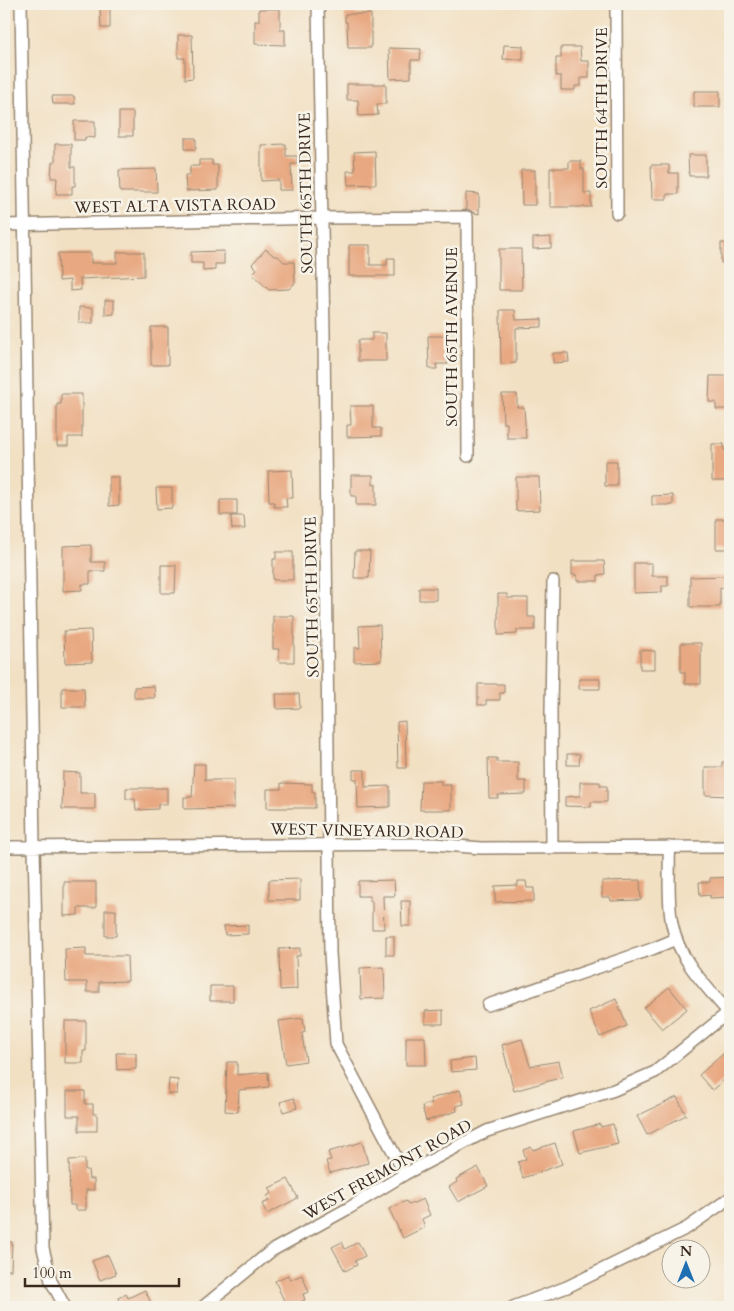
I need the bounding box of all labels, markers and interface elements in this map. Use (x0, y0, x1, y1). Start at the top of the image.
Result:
street label: SOUTH 64TH DRIVE (591, 27, 613, 189)
street label: SOUTH 65TH DRIVE (294, 112, 318, 274)
street label: WEST ALTA VISTA ROAD (73, 193, 276, 219)
street label: SOUTH 65TH AVENUE (441, 247, 463, 427)
street label: SOUTH 65TH DRIVE (300, 516, 324, 678)
street label: WEST VINEYARD ROAD (269, 818, 464, 844)
street label: WEST FREMONT ROAD (298, 1114, 476, 1226)
north arrow (662, 1238, 712, 1288)
text: N (680, 1242, 692, 1261)
scale bar (25, 1256, 179, 1288)
text: 100 m (32, 1263, 72, 1283)

